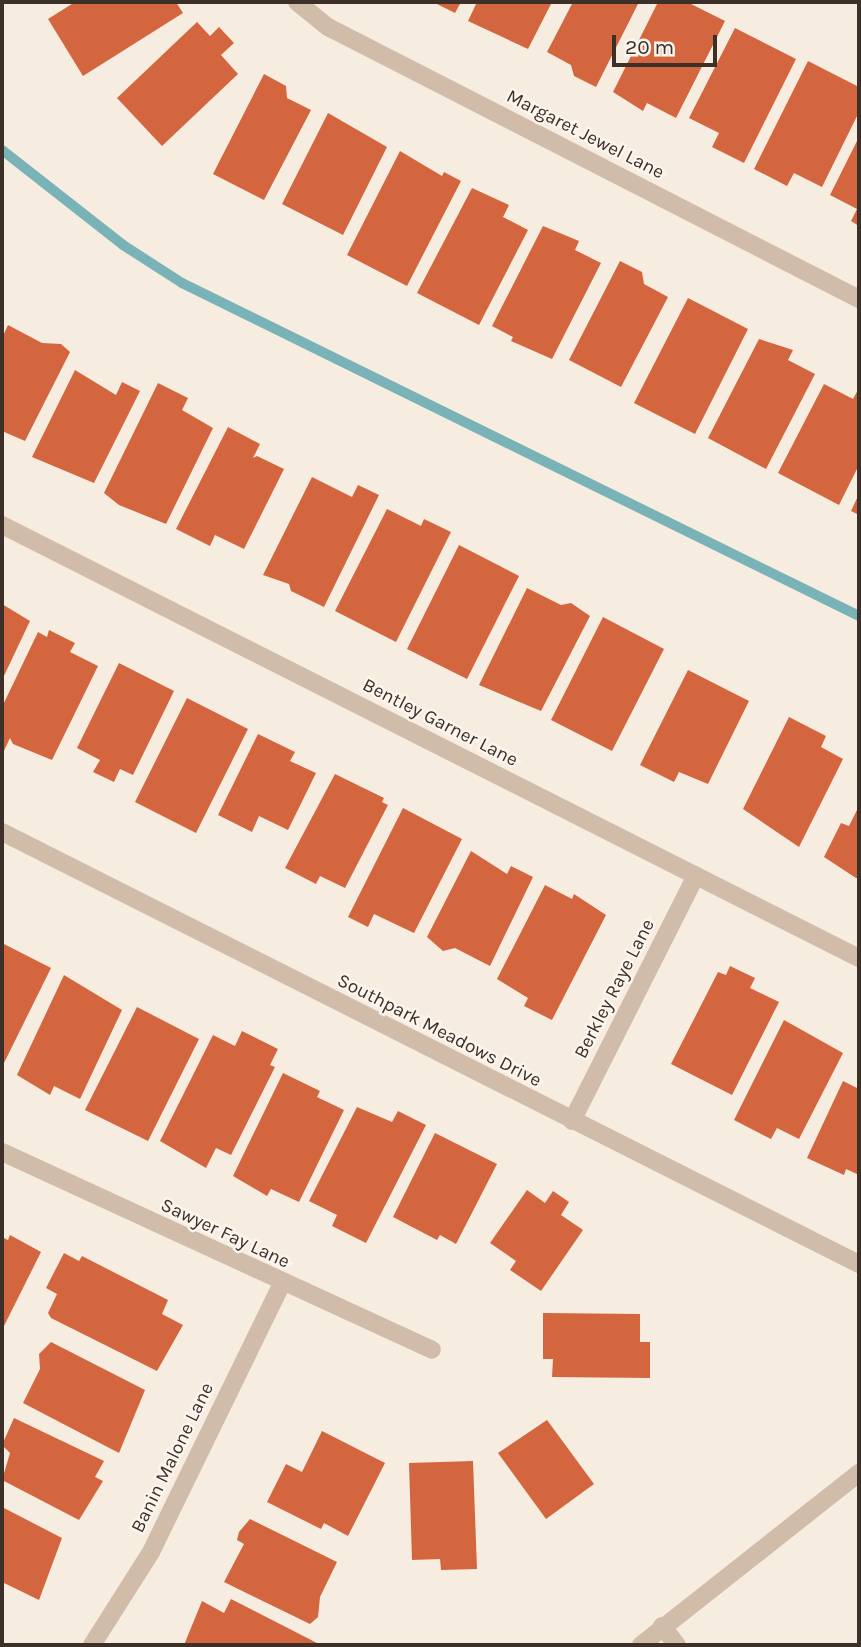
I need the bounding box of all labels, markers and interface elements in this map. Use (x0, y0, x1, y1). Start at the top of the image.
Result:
scale bar (616, 21, 721, 65)
text: 20 m (625, 35, 674, 59)
street label: Margaret Jewel Lane (502, 85, 668, 185)
street label: Bentley Garner Lane (358, 674, 522, 772)
street label: Berkley Raye Lane (570, 916, 660, 1062)
street label: Southpark Meadows Drive (333, 969, 545, 1093)
street label: Sawyer Fay Lane (157, 1194, 293, 1274)
street label: Banin Malone Lane (127, 1379, 219, 1537)

